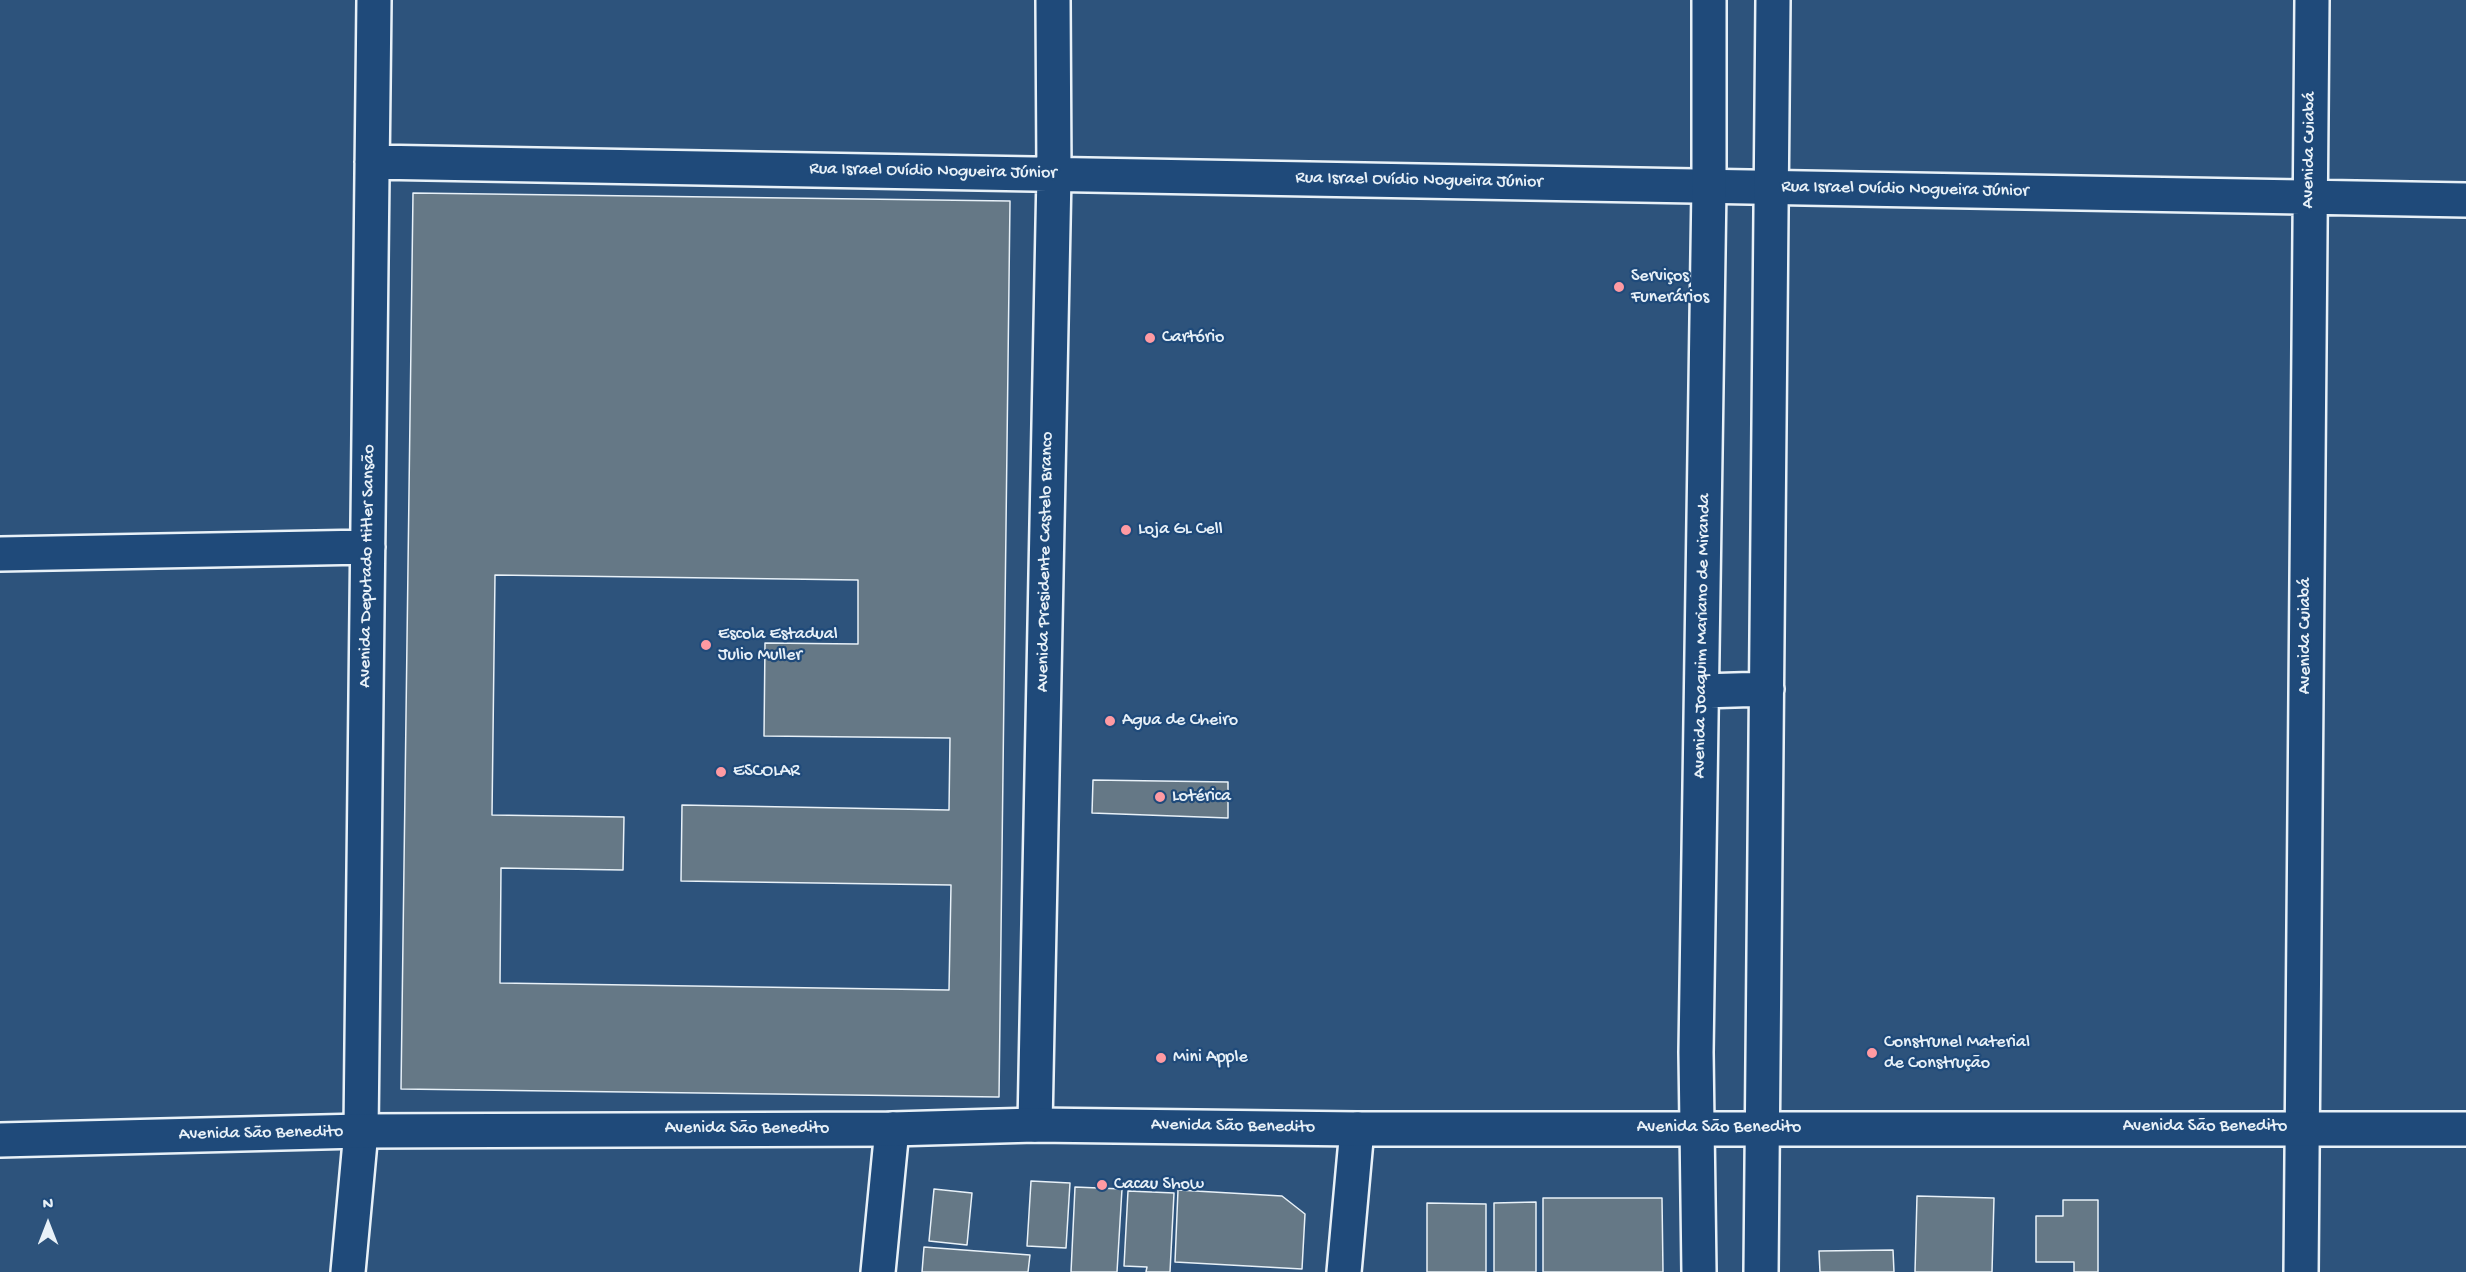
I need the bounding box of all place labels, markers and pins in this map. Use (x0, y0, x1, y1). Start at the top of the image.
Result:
place label: Serviços Funerários (1631, 266, 1709, 308)
marker: Serviços Funerários (1612, 280, 1626, 294)
place label: Cartório (1162, 327, 1224, 349)
marker: Cartório (1143, 331, 1157, 345)
place label: Loja GL Cell (1138, 519, 1223, 541)
marker: Loja GL Cell (1119, 523, 1133, 537)
place label: Escola Estadual Julio Muller (718, 624, 838, 666)
marker: Escola Estadual Julio Muller (699, 638, 713, 652)
place label: Agua de Cheiro (1122, 710, 1238, 732)
marker: Agua de Cheiro (1103, 714, 1117, 728)
place label: ESCOLAR (733, 761, 800, 783)
marker: ESCOLAR (714, 765, 728, 779)
place label: Lotérica (1172, 786, 1231, 808)
marker: Lotérica (1153, 790, 1167, 804)
place label: Construnel Material de Construção (1884, 1032, 2030, 1074)
marker: Construnel Material de Construção (1865, 1046, 1879, 1060)
place label: Mini Apple (1173, 1047, 1248, 1069)
marker: Mini Apple (1154, 1051, 1168, 1065)
place label: Cacau Show (1114, 1174, 1204, 1196)
marker: Cacau Show (1095, 1178, 1109, 1192)

